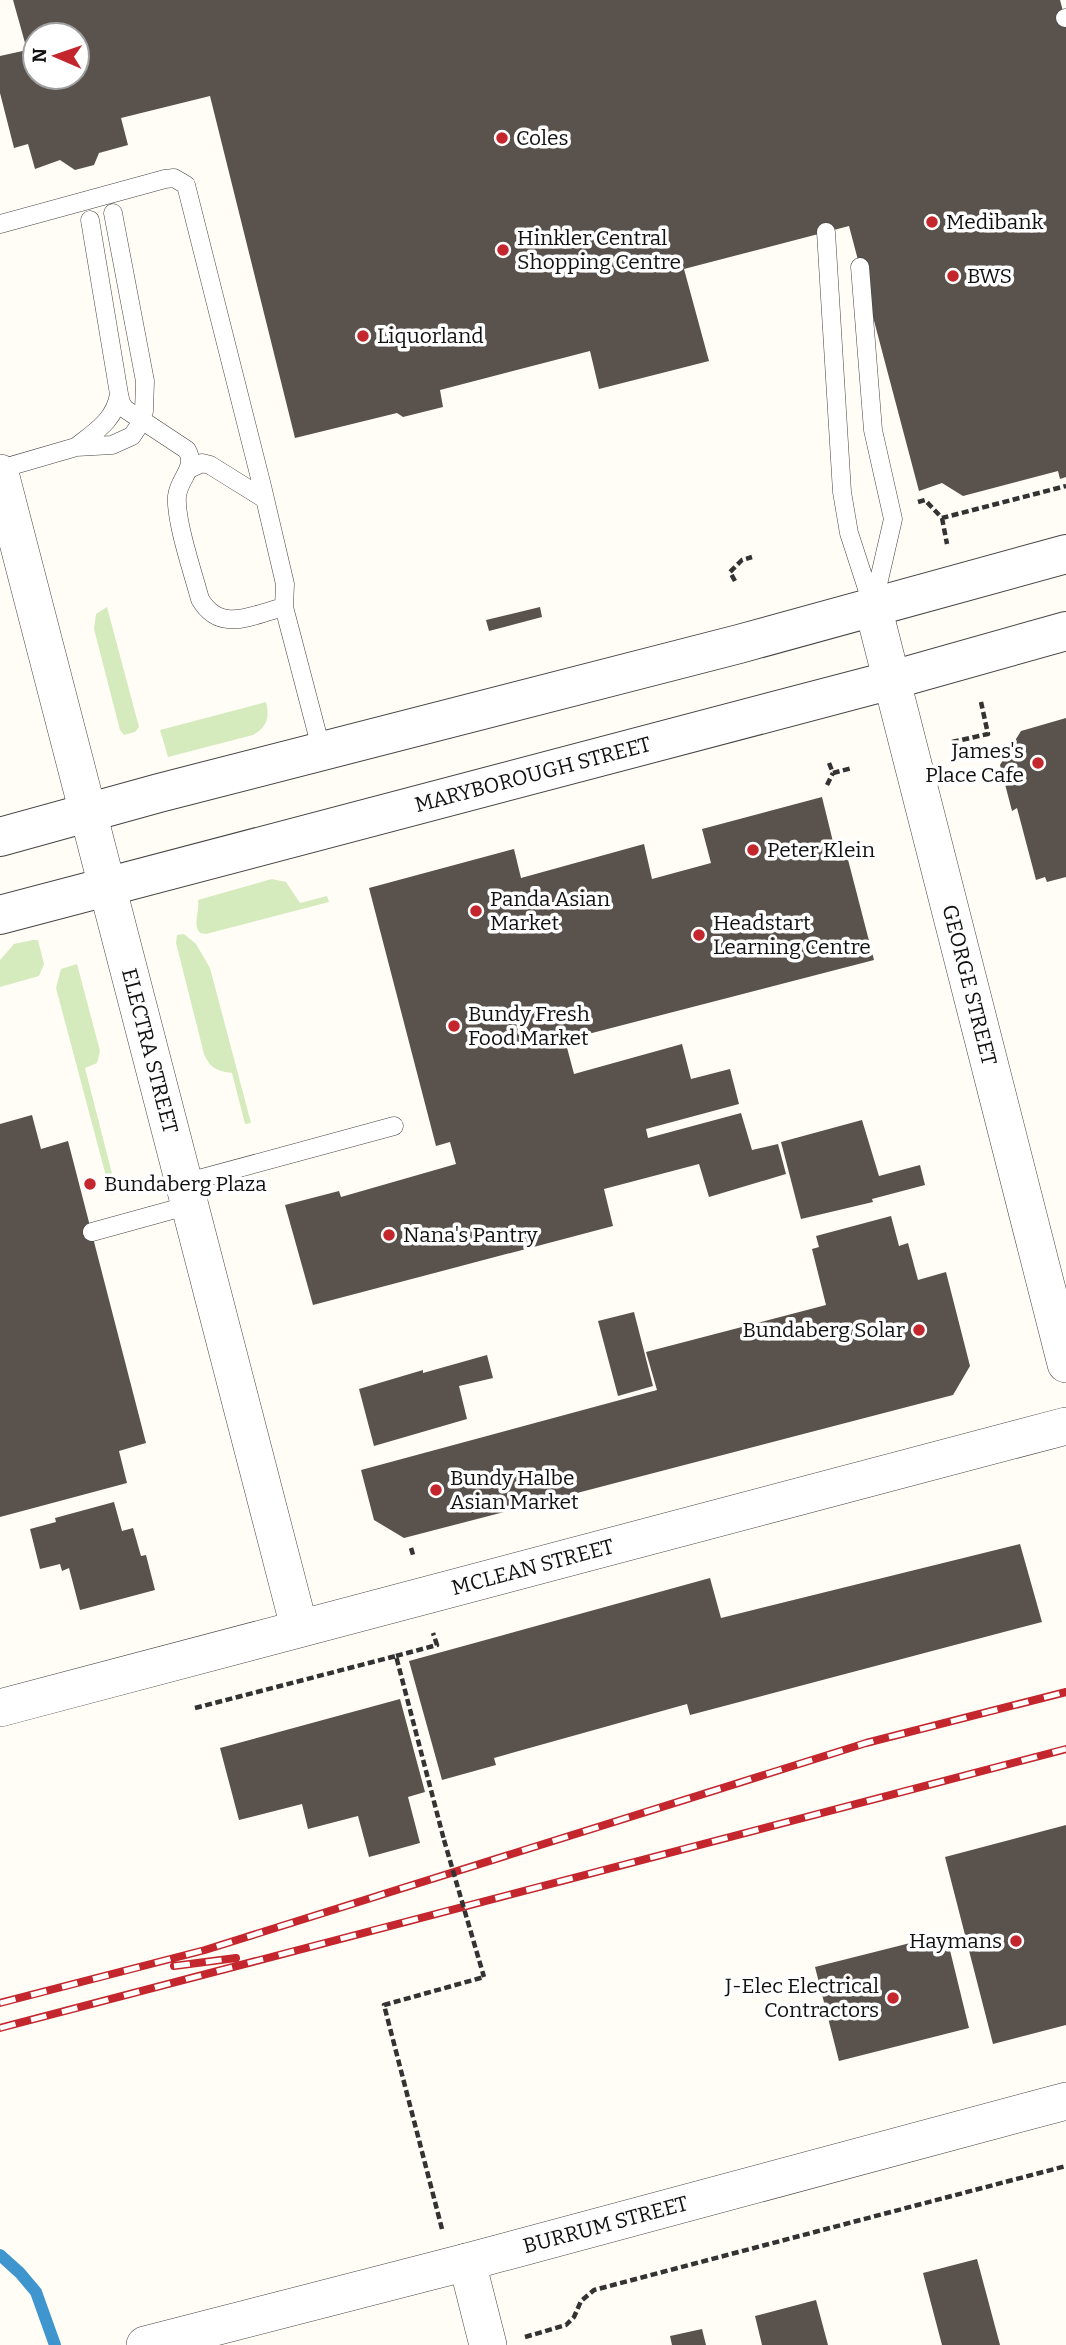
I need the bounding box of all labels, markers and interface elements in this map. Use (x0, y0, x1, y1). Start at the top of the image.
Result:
north arrow (21, 21, 91, 91)
text: N (28, 47, 51, 63)
place label: Coles (516, 125, 569, 151)
marker: Coles (494, 130, 510, 146)
place label: Medibank (946, 209, 1043, 235)
marker: Medibank (924, 214, 940, 230)
place label: Hinkler Central Shopping Centre (517, 225, 681, 275)
marker: Hinkler Central Shopping Centre (495, 242, 511, 258)
place label: BWS (967, 263, 1012, 289)
marker: BWS (945, 268, 961, 284)
place label: Liquorland (377, 323, 484, 349)
marker: Liquorland (355, 328, 371, 344)
street label: MARYBOROUGH STREET (412, 731, 654, 818)
place label: James's Place Cafe (925, 738, 1024, 788)
marker: James's Place Cafe (1030, 755, 1046, 771)
place label: Peter Klein (767, 837, 875, 863)
marker: Peter Klein (745, 842, 761, 858)
place label: Panda Asian Market (490, 886, 610, 936)
street label: GEORGE STREET (936, 902, 1002, 1068)
marker: Panda Asian Market (468, 903, 484, 919)
place label: Headstart Learning Centre (713, 910, 871, 960)
marker: Headstart Learning Centre (691, 927, 707, 943)
street label: ELECTRA STREET (116, 965, 184, 1136)
place label: Bundy Fresh Food Market (468, 1001, 590, 1051)
marker: Bundy Fresh Food Market (446, 1018, 462, 1034)
place label: Bundaberg Plaza (104, 1171, 267, 1197)
marker: Bundaberg Plaza (82, 1176, 98, 1192)
place label: Nana's Pantry (403, 1222, 538, 1248)
marker: Nana's Pantry (381, 1227, 397, 1243)
place label: Bundaberg Solar (742, 1317, 905, 1343)
marker: Bundaberg Solar (911, 1322, 927, 1338)
place label: Bundy Halbe Asian Market (450, 1465, 579, 1515)
marker: Bundy Halbe Asian Market (428, 1482, 444, 1498)
street label: MCLEAN STREET (449, 1533, 617, 1601)
place label: Haymans (909, 1928, 1002, 1954)
marker: Haymans (1008, 1933, 1024, 1949)
place label: J-Elec Electrical Contractors (724, 1973, 879, 2023)
marker: J-Elec Electrical Contractors (885, 1990, 901, 2006)
street label: BURRUM STREET (520, 2190, 691, 2259)

